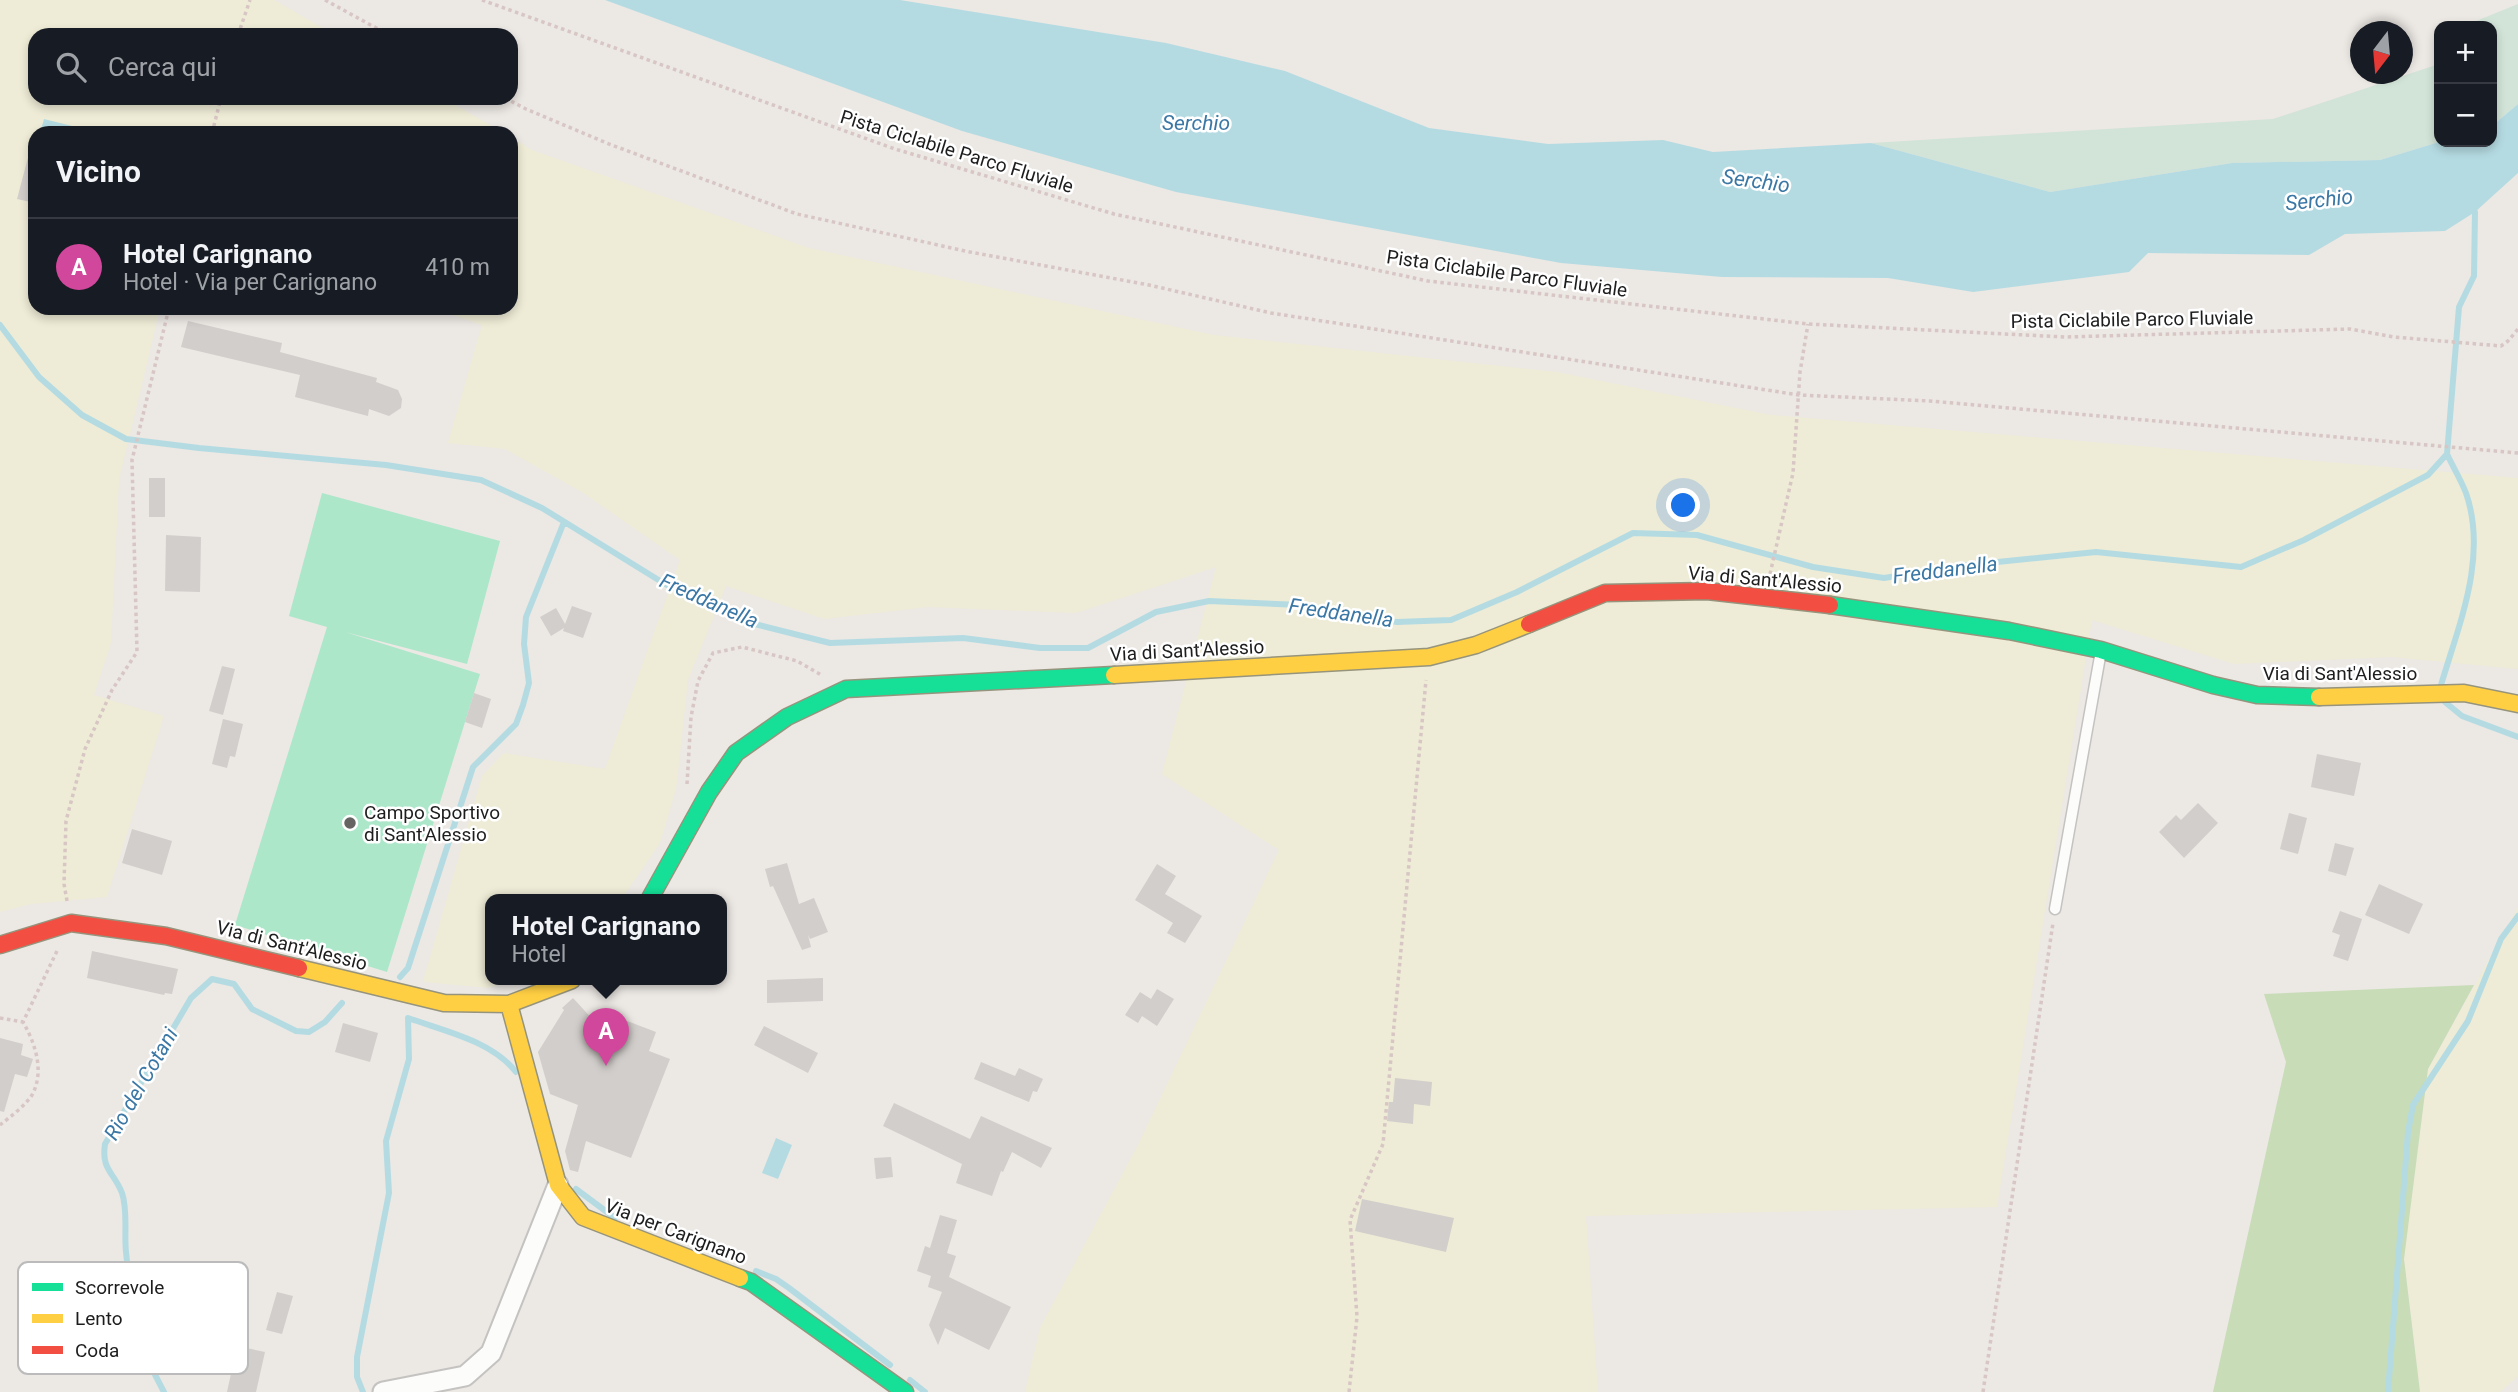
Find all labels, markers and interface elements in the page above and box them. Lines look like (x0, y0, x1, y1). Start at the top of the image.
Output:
north arrow (2350, 21, 2413, 84)
map controls (2434, 21, 2497, 147)
button: + (2434, 21, 2497, 84)
search box (28, 28, 518, 105)
icon: search (52, 48, 90, 86)
text: Cerca qui (108, 52, 217, 82)
button: − (2434, 84, 2497, 147)
street label: Pista Ciclabile Parco Fluviale (837, 105, 1076, 198)
water label: Serchio (1162, 111, 1230, 135)
text: Vicino (56, 154, 141, 189)
water label: Serchio (1721, 164, 1791, 198)
water label: Serchio (2284, 185, 2354, 215)
text: Hotel Carignano (123, 239, 312, 269)
street label: Pista Ciclabile Parco Fluviale (1385, 245, 1629, 302)
text: A (71, 254, 87, 281)
text: 410 m (425, 254, 490, 281)
text: Hotel · Via per Carignano (123, 269, 377, 296)
street label: Pista Ciclabile Parco Fluviale (2010, 306, 2254, 333)
your location (1666, 488, 1700, 522)
water label: Freddanella (1891, 552, 1999, 588)
street label: Via di Sant'Alessio (1687, 561, 1843, 598)
water label: Freddanella (656, 569, 762, 633)
water label: Freddanella (1287, 594, 1395, 632)
street label: Via di Sant'Alessio (1109, 635, 1265, 666)
street label: Via di Sant'Alessio (2263, 662, 2417, 685)
place label: Campo Sportivo di Sant'Alessio (364, 801, 500, 846)
marker: Campo Sportivo di Sant'Alessio (342, 815, 358, 831)
popup (485, 894, 727, 985)
text: Hotel Carignano (511, 911, 701, 941)
street label: Via di Sant'Alessio (214, 916, 370, 975)
text: Hotel (511, 941, 566, 968)
pin: A (583, 1008, 629, 1066)
water label: Rio del Cotani (99, 1024, 183, 1144)
street label: Via per Carignano (602, 1194, 750, 1269)
legend (18, 1262, 248, 1374)
text: Scorrevole (75, 1276, 164, 1299)
text: Lento (75, 1307, 123, 1330)
text: Coda (75, 1339, 119, 1362)

